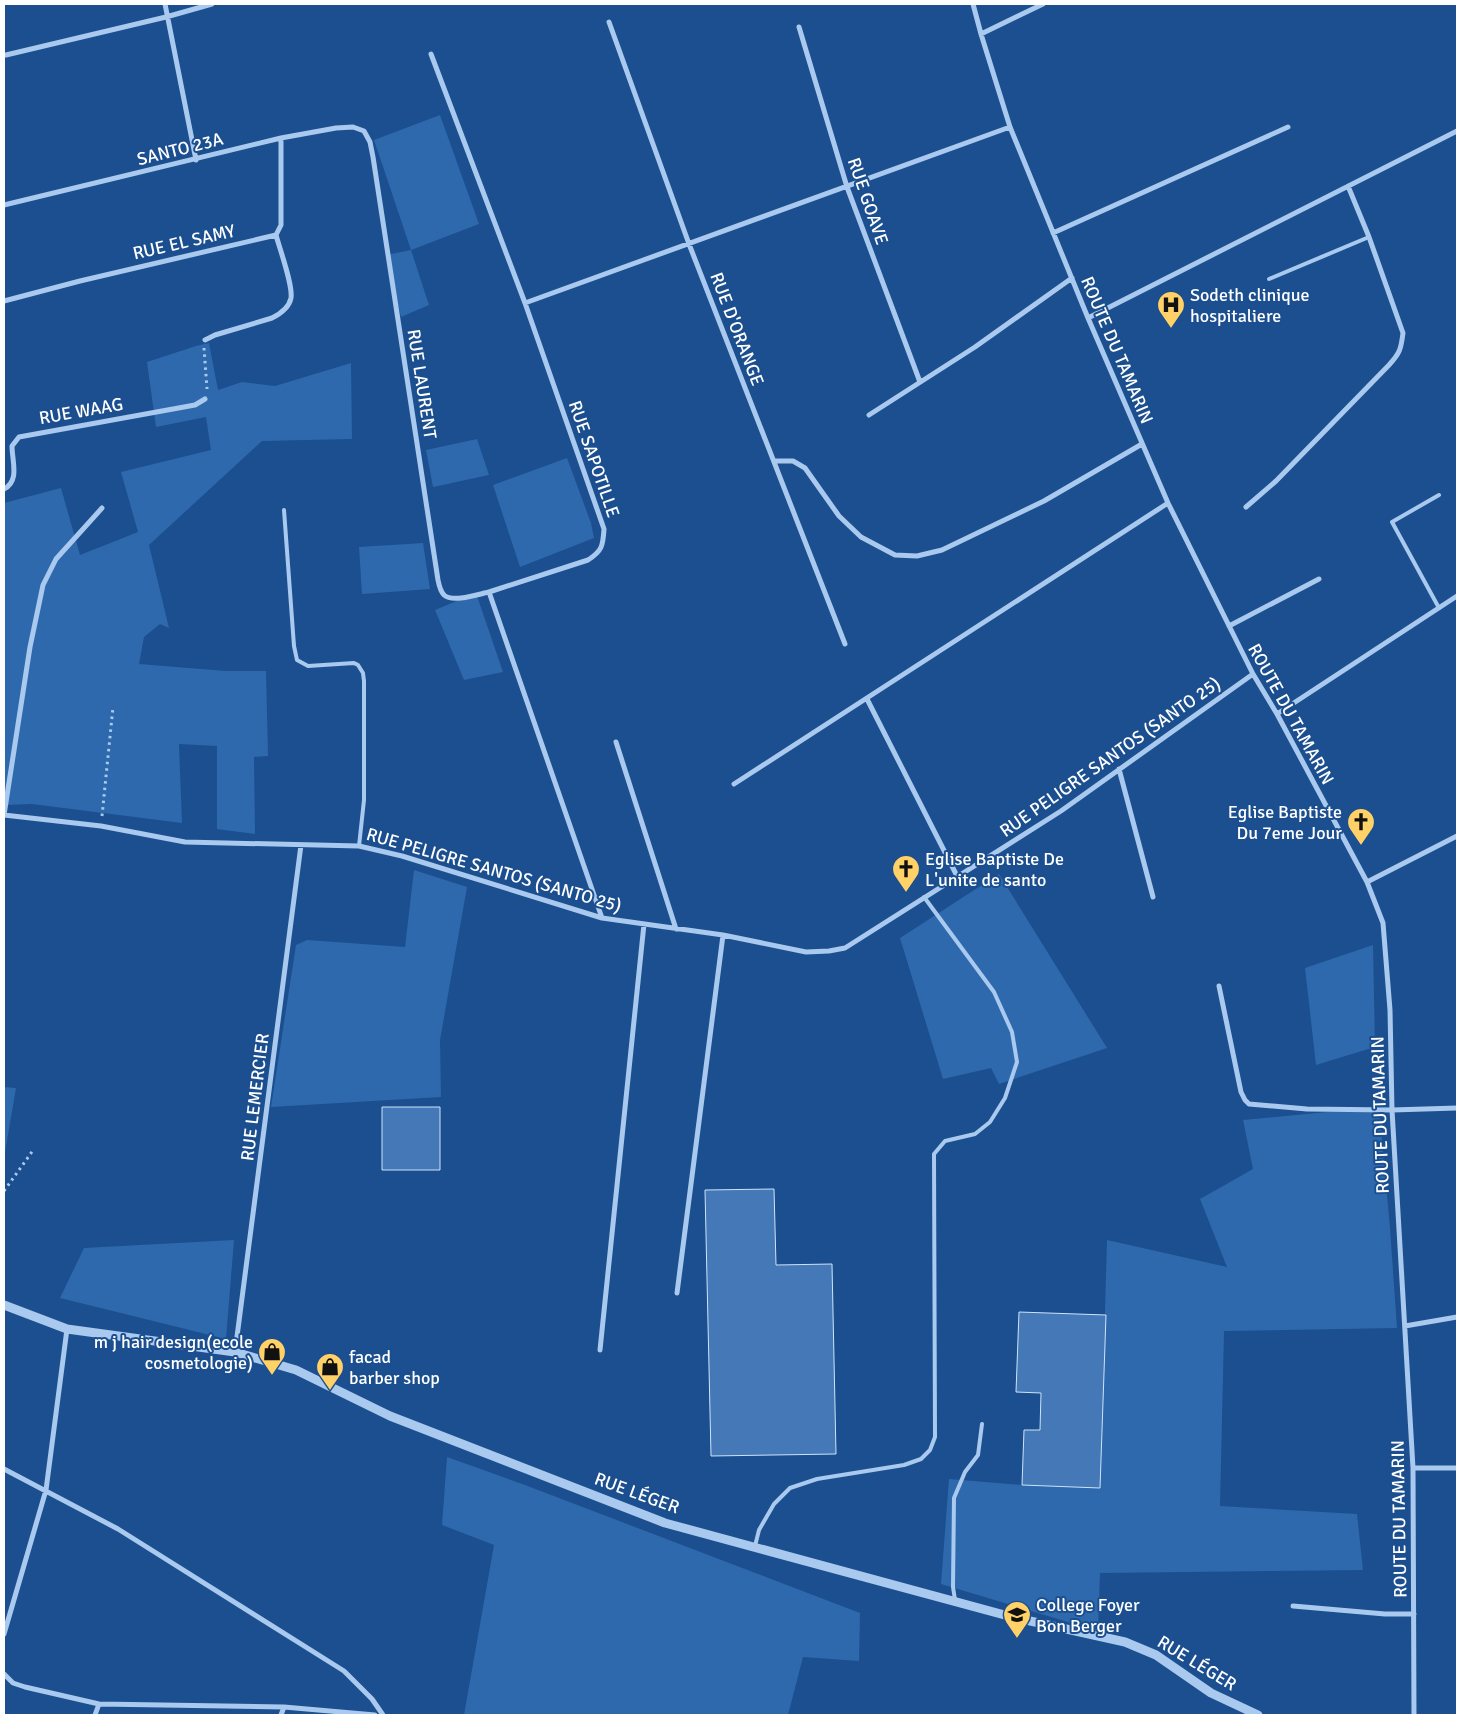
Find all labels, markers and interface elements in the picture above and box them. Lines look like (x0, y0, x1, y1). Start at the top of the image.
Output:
street label: SANTO 23A (135, 128, 225, 170)
street label: RUE GOAVE (843, 155, 893, 247)
street label: RUE EL SAMY (131, 220, 237, 264)
street label: RUE D'ORANGE (705, 269, 769, 389)
street label: ROUTE DU TAMARIN (1076, 273, 1158, 427)
place label: Sodeth clinique hospitaliere (1190, 284, 1310, 327)
hospital icon: Sodeth clinique hospitaliere (1156, 290, 1186, 329)
street label: RUE LAURENT (402, 328, 442, 441)
street label: RUE WAAG (37, 393, 125, 429)
street label: RUE SAPOTILLE (564, 398, 624, 520)
street label: ROUTE DU TAMARIN (1243, 640, 1339, 788)
street label: RUE PELIGRE SANTOS (SANTO 25) (995, 672, 1225, 842)
place label: Eglise Baptiste Du 7eme Jour (1228, 801, 1342, 844)
church icon: Eglise Baptiste Du 7eme Jour (1346, 807, 1376, 846)
street label: RUE PELIGRE SANTOS (SANTO 25) (364, 823, 624, 917)
place label: Eglise Baptiste De L'unite de santo (925, 848, 1064, 891)
church icon: Eglise Baptiste De L'unite de santo (891, 854, 921, 893)
street label: RUE LEMERCIER (236, 1032, 274, 1162)
street label: ROUTE DU TAMARIN (1366, 1036, 1394, 1194)
place label: m j hair design(ecole cosmetologie) (94, 1331, 253, 1374)
shop icon: m j hair design(ecole cosmetologie) (257, 1337, 287, 1376)
place label: facad barber shop (349, 1346, 440, 1389)
shop icon: facad barber shop (315, 1352, 345, 1391)
street label: ROUTE DU TAMARIN (1387, 1440, 1411, 1598)
street label: RUE LÉGER (592, 1468, 683, 1519)
place label: College Foyer Bon Berger (1036, 1594, 1140, 1637)
school or university icon: College Foyer Bon Berger (1002, 1600, 1032, 1639)
street label: RUE LÉGER (1153, 1631, 1241, 1695)

